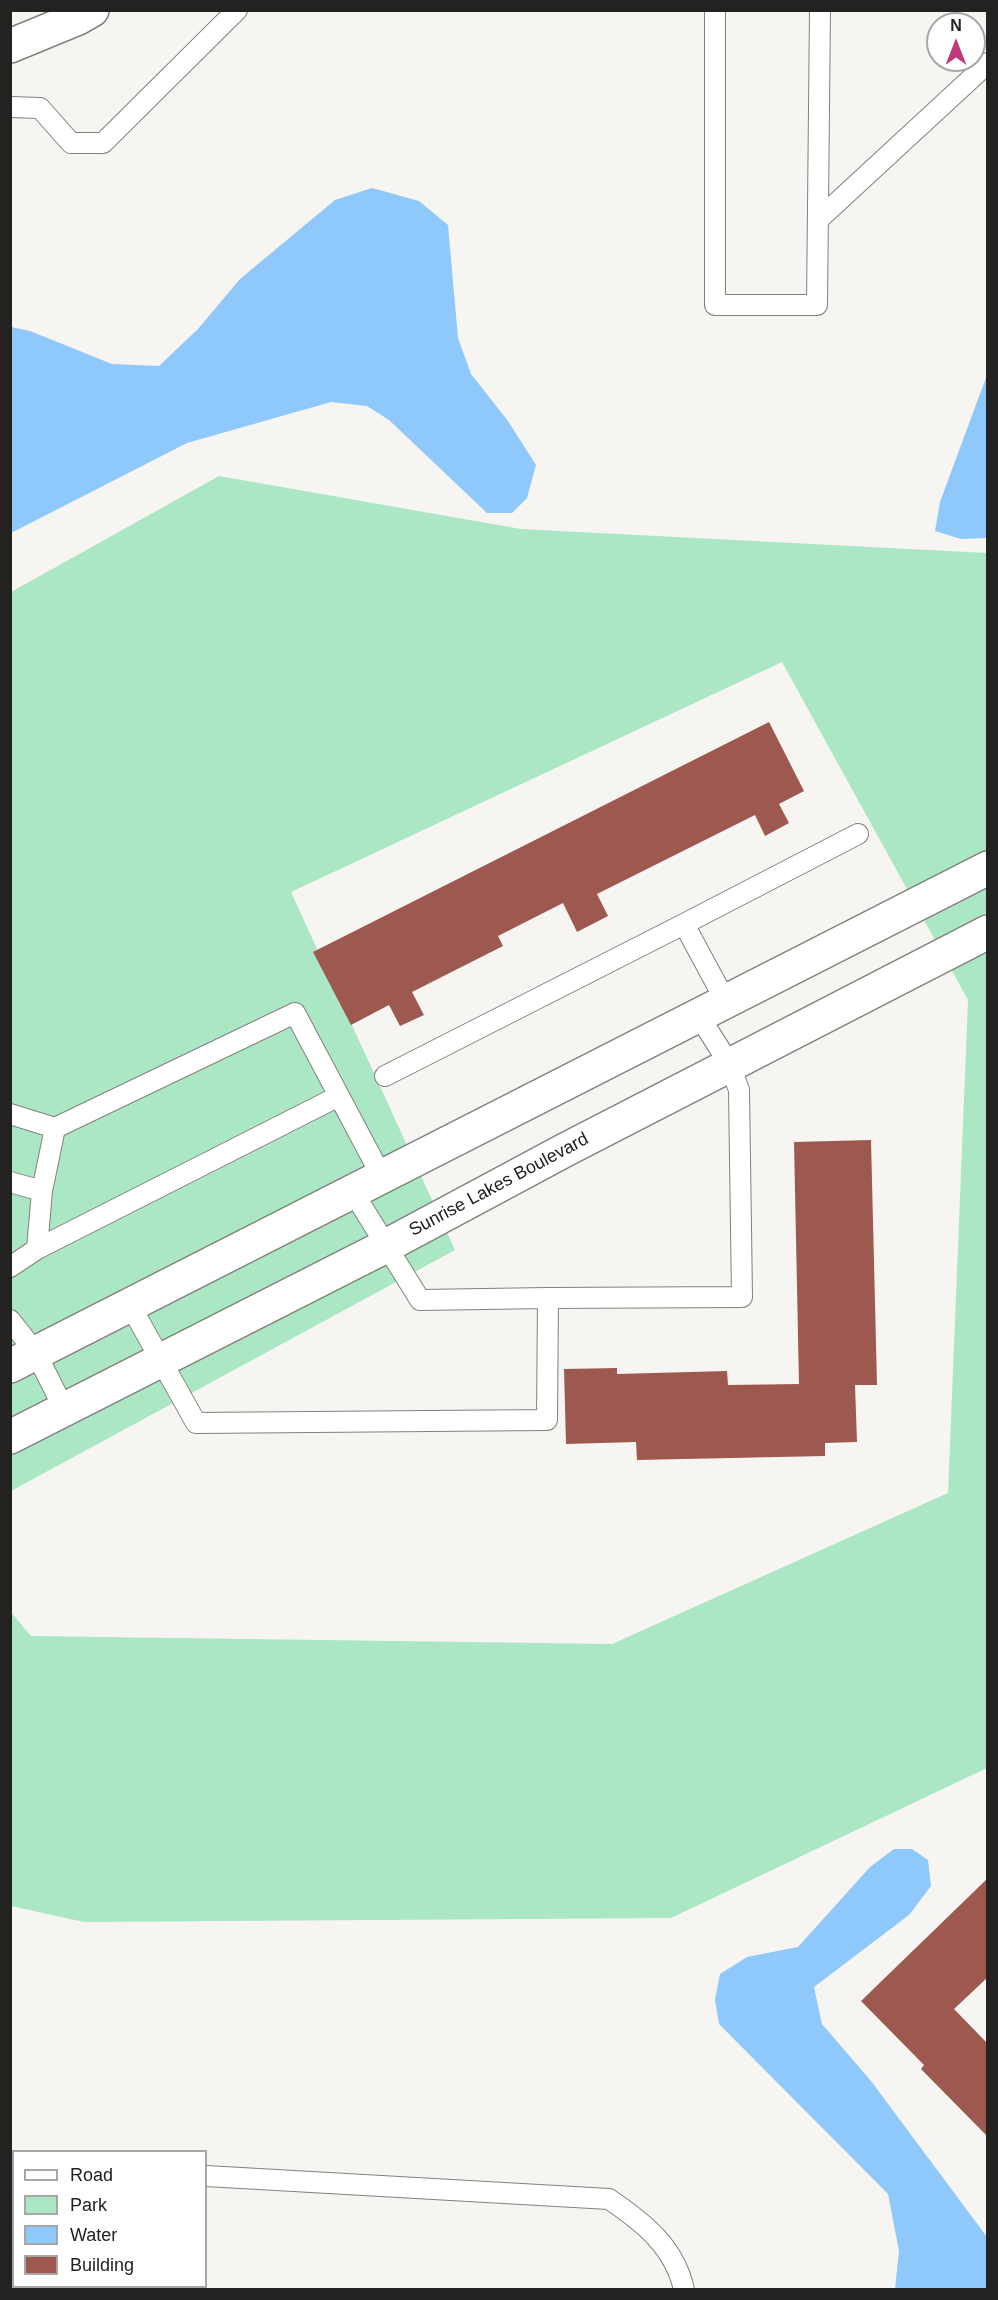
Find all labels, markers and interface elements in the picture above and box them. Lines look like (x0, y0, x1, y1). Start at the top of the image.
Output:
north arrow (926, 12, 986, 72)
text: N (950, 17, 962, 34)
street label: Sunrise Lakes Boulevard (406, 1128, 592, 1242)
legend (12, 2150, 207, 2288)
text: Road (70, 2165, 113, 2185)
text: Park (70, 2195, 107, 2215)
text: Water (70, 2225, 117, 2245)
text: Building (70, 2255, 134, 2275)

